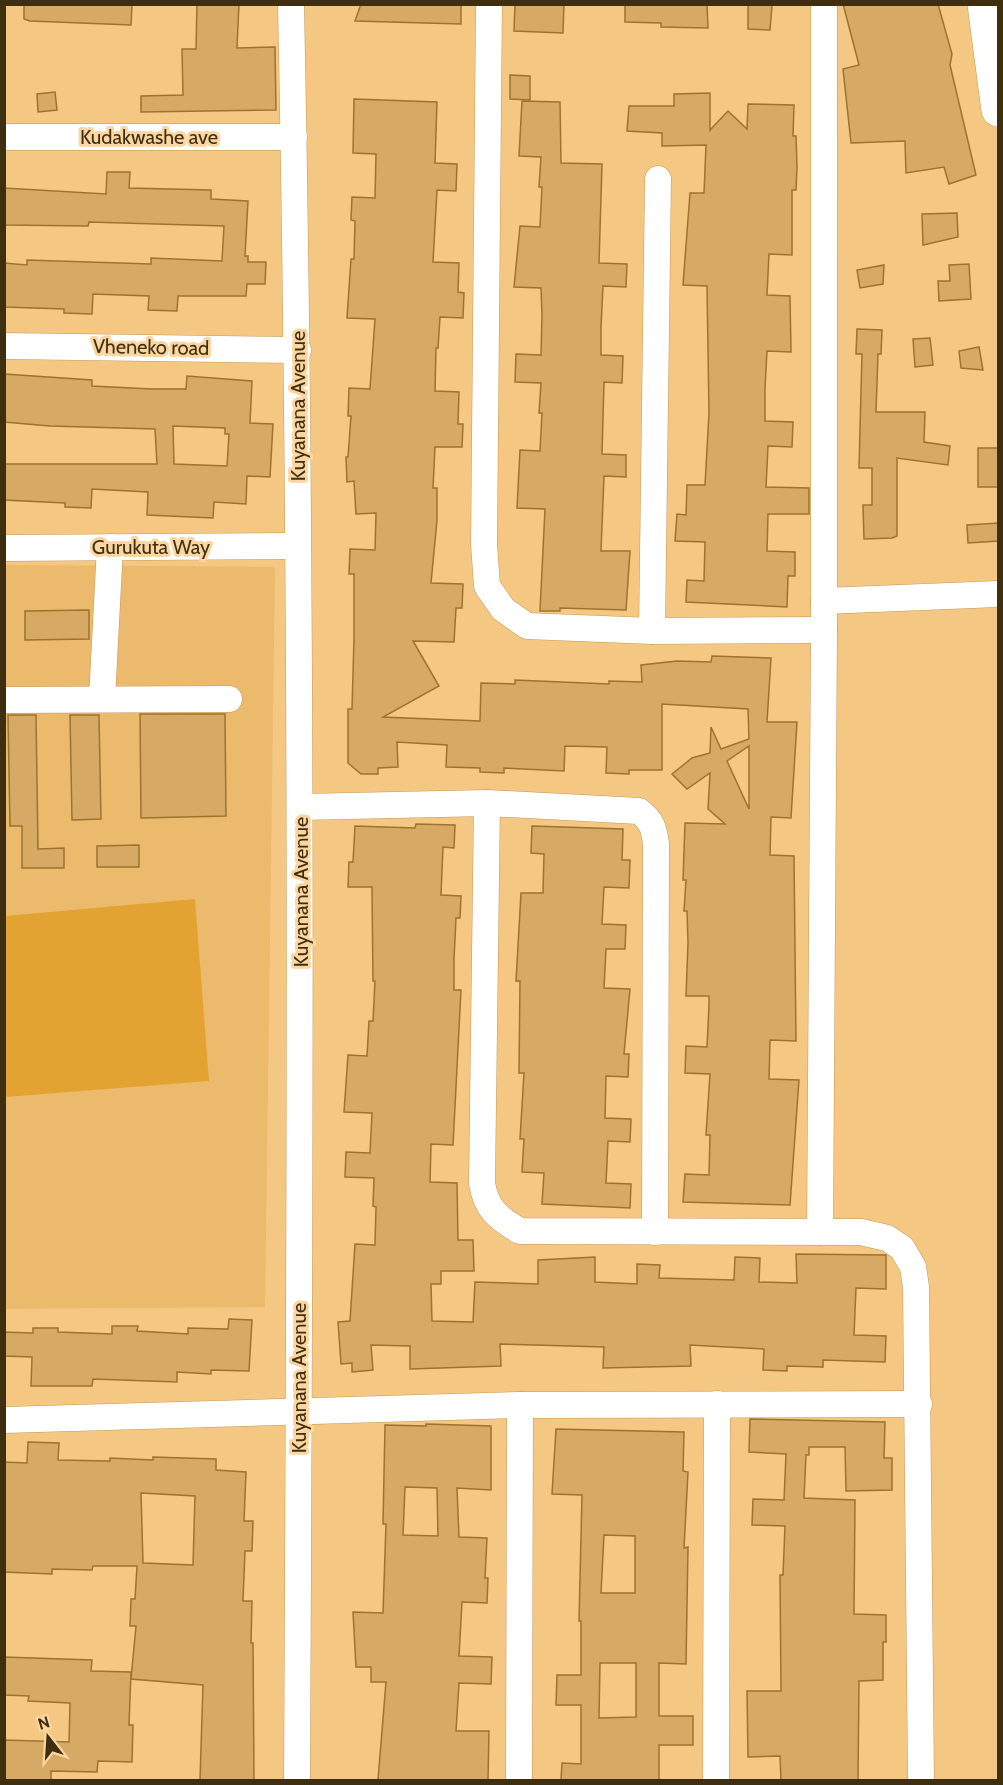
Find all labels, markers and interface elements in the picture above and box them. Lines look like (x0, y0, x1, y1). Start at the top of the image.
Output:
street label: Kudakwashe ave (80, 125, 218, 149)
street label: Kuyanana Avenue (286, 331, 310, 481)
street label: Vheneko road (93, 334, 209, 360)
street label: Gurukuta Way (92, 535, 210, 559)
street label: Kuyanana Avenue (289, 817, 313, 967)
street label: Kuyanana Avenue (287, 1303, 311, 1453)
north arrow (18, 1707, 78, 1767)
text: N (36, 1712, 52, 1734)

